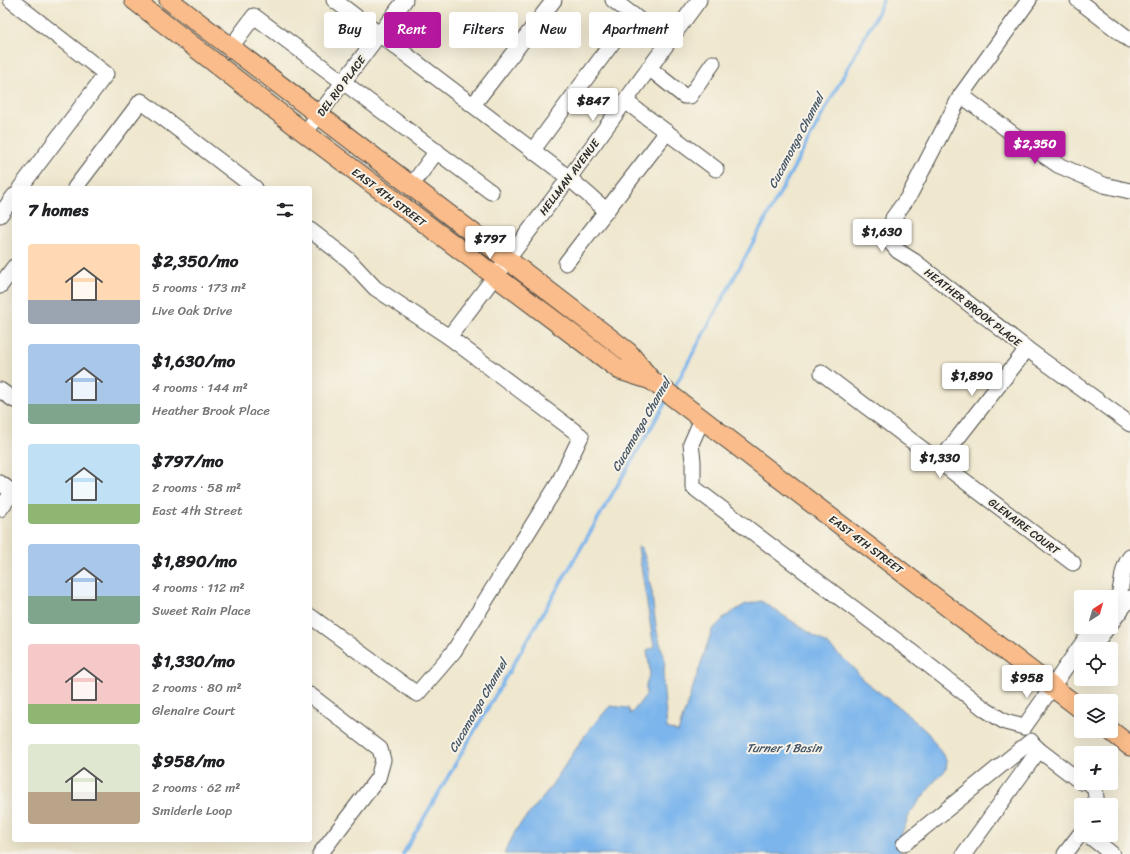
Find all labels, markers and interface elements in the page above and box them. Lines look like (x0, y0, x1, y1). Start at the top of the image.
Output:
chip: Buy (324, 12, 376, 48)
chip: Rent (384, 12, 441, 48)
chip: Filters (449, 12, 518, 48)
chip: New (526, 12, 581, 48)
chip: Apartment (589, 12, 683, 48)
street label: DEL RIO PLACE (312, 51, 371, 121)
water label: Cucamonga Channel (762, 87, 832, 192)
pin: $847 (569, 88, 617, 122)
text: $847 (577, 89, 609, 112)
pin: $2,350 (1002, 131, 1068, 165)
text: $2,350 (1013, 132, 1057, 155)
street label: HELLMAN AVENUE (534, 134, 605, 220)
street label: EAST 4TH STREET (347, 163, 431, 232)
text: 7 homes (28, 195, 88, 225)
icon: filters (274, 199, 296, 221)
pin: $1,630 (849, 219, 915, 253)
text: $1,630 (862, 220, 902, 243)
pin: $797 (466, 226, 514, 260)
text: $797 (474, 227, 506, 250)
text: $2,350/mo (152, 246, 238, 276)
icon: home (60, 260, 108, 308)
street label: HEATHER BROOK PLACE (920, 263, 1026, 352)
text: 5 rooms · 173 m² (152, 276, 246, 299)
text: Live Oak Drive (152, 299, 232, 322)
text: $1,630/mo (152, 346, 235, 376)
icon: home (60, 360, 108, 408)
pin: $1,890 (939, 363, 1005, 397)
text: $1,890 (951, 364, 993, 387)
water label: Cucamonga Channel (605, 372, 678, 476)
text: 4 rooms · 144 m² (152, 376, 248, 399)
text: Heather Brook Place (152, 399, 270, 422)
pin: $1,330 (907, 445, 973, 479)
text: $797/mo (152, 446, 223, 476)
text: $1,330 (920, 446, 960, 469)
icon: home (60, 460, 108, 508)
text: 2 rooms · 58 m² (152, 476, 241, 499)
street label: GLENAIRE COURT (984, 493, 1064, 560)
text: East 4th Street (152, 499, 243, 522)
street label: EAST 4TH STREET (824, 510, 908, 579)
text: $1,890/mo (152, 546, 237, 576)
icon: home (60, 560, 108, 608)
text: 4 rooms · 112 m² (152, 576, 245, 599)
north arrow (1074, 590, 1118, 634)
map controls (1074, 590, 1118, 842)
text: Sweet Rain Place (152, 599, 250, 622)
button: locate (1074, 642, 1118, 686)
text: $1,330/mo (152, 646, 235, 676)
water label: Cucamonga Channel (442, 653, 515, 757)
icon: home (60, 660, 108, 708)
pin: $958 (1003, 665, 1051, 699)
text: $958 (1011, 666, 1043, 689)
text: 2 rooms · 80 m² (152, 676, 242, 699)
button: layers (1074, 694, 1118, 738)
text: Glenaire Court (152, 699, 236, 722)
water label: Turner 1 Basin (747, 737, 823, 759)
text: $958/mo (152, 746, 225, 776)
button: + (1074, 746, 1118, 790)
icon: home (60, 760, 108, 808)
text: 2 rooms · 62 m² (152, 776, 240, 799)
button: − (1074, 798, 1118, 842)
text: Smiderle Loop (152, 799, 232, 822)

